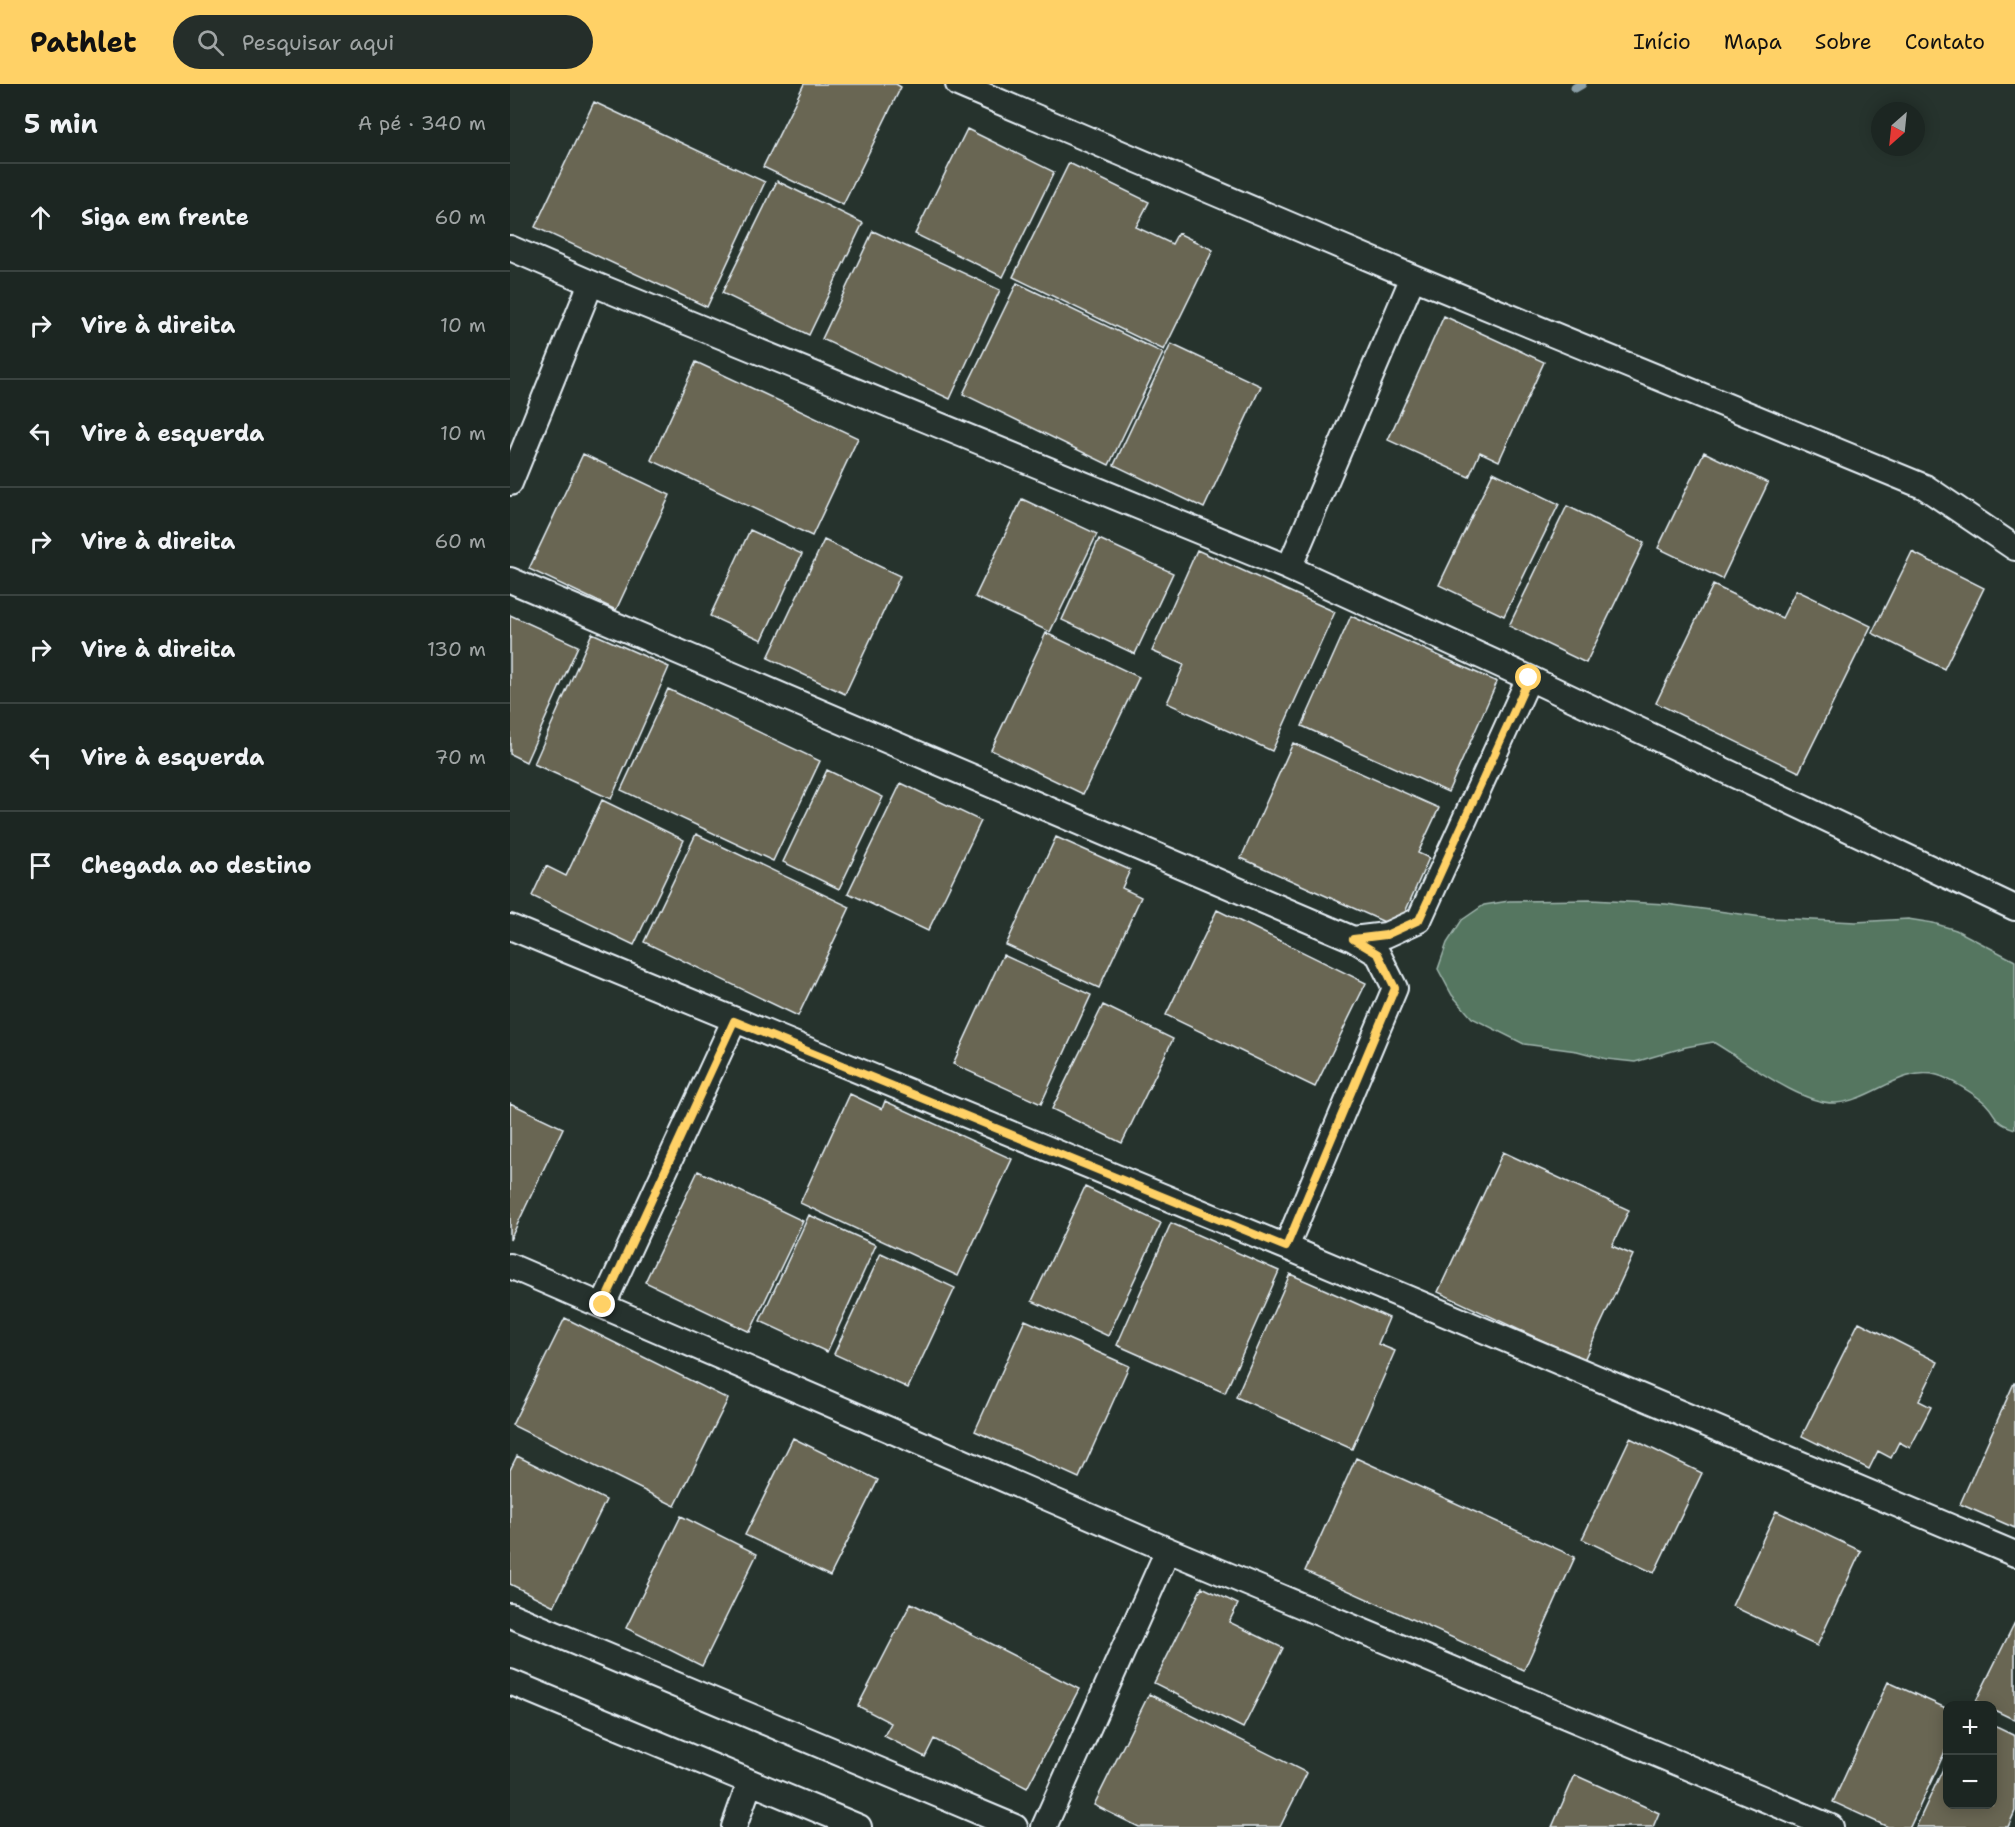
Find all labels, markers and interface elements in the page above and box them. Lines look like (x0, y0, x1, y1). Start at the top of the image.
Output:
search box (173, 15, 593, 69)
text: Pathlet (30, 23, 137, 61)
icon: search (194, 26, 227, 59)
text: Pesquisar aqui (242, 28, 395, 57)
text: Início (1633, 28, 1691, 56)
text: Mapa (1724, 28, 1782, 56)
text: Sobre (1815, 28, 1872, 56)
text: Contato (1905, 28, 1985, 56)
north arrow (1871, 102, 1925, 156)
text: 5 min (24, 106, 98, 141)
text: A pé · 340 m (358, 110, 486, 136)
icon: ahead (24, 201, 57, 234)
text: Siga em frente (81, 203, 249, 232)
text: 60 m (434, 204, 486, 230)
icon: right (24, 309, 57, 342)
text: Vire à direita (81, 311, 235, 340)
text: 10 m (440, 312, 486, 338)
icon: left (24, 417, 57, 450)
text: Vire à esquerda (81, 419, 264, 448)
text: 10 m (440, 420, 486, 446)
icon: right (24, 525, 57, 558)
text: Vire à direita (81, 527, 235, 556)
text: 60 m (434, 528, 486, 554)
icon: right (24, 633, 57, 666)
text: Vire à direita (81, 635, 235, 664)
text: 130 m (427, 636, 486, 662)
route start (1515, 664, 1541, 690)
icon: left (24, 741, 57, 774)
text: Vire à esquerda (81, 743, 264, 772)
text: 70 m (434, 744, 486, 770)
icon: arrive (24, 849, 57, 882)
text: Chegada ao destino (81, 851, 312, 880)
route end (589, 1291, 615, 1317)
map controls (1943, 1701, 1997, 1809)
button: + (1943, 1701, 1997, 1755)
button: − (1943, 1755, 1997, 1809)

